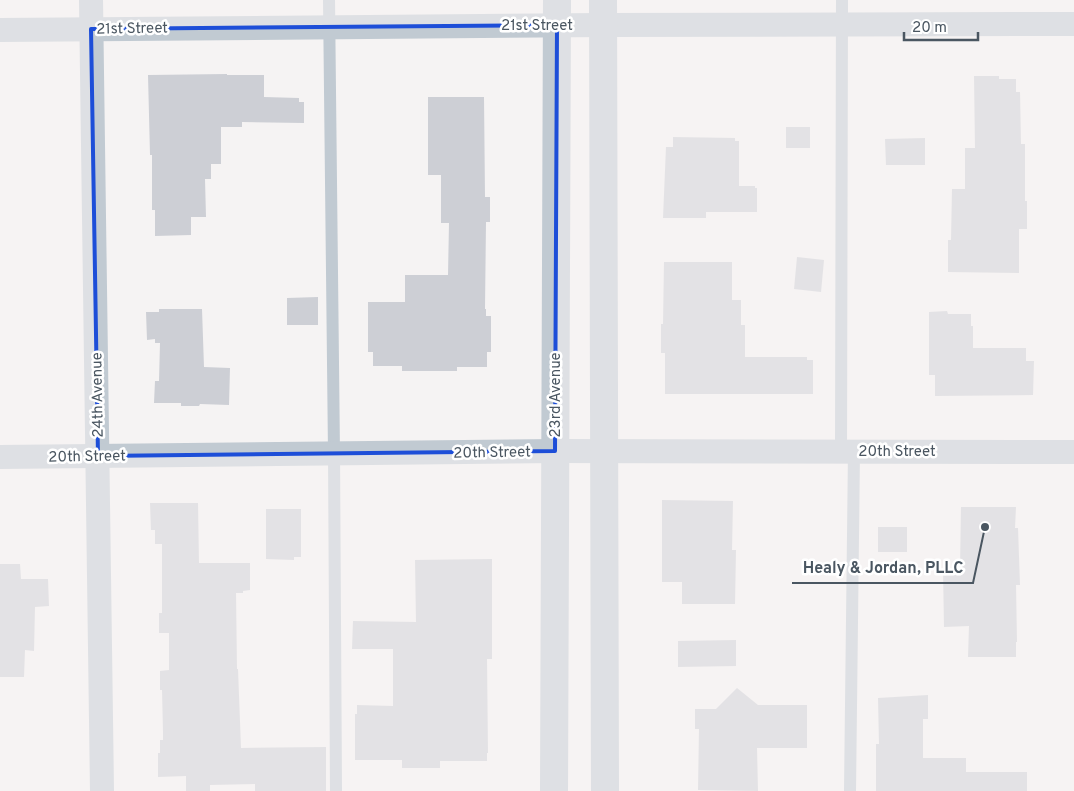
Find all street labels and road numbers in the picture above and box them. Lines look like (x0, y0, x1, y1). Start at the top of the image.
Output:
street label: 21st Street (501, 17, 573, 36)
street label: 21st Street (96, 19, 168, 40)
street label: 24th Avenue (88, 352, 109, 438)
street label: 23rd Avenue (547, 352, 566, 438)
street label: 20th Street (453, 443, 531, 464)
street label: 20th Street (858, 443, 936, 462)
street label: 20th Street (48, 447, 126, 468)

